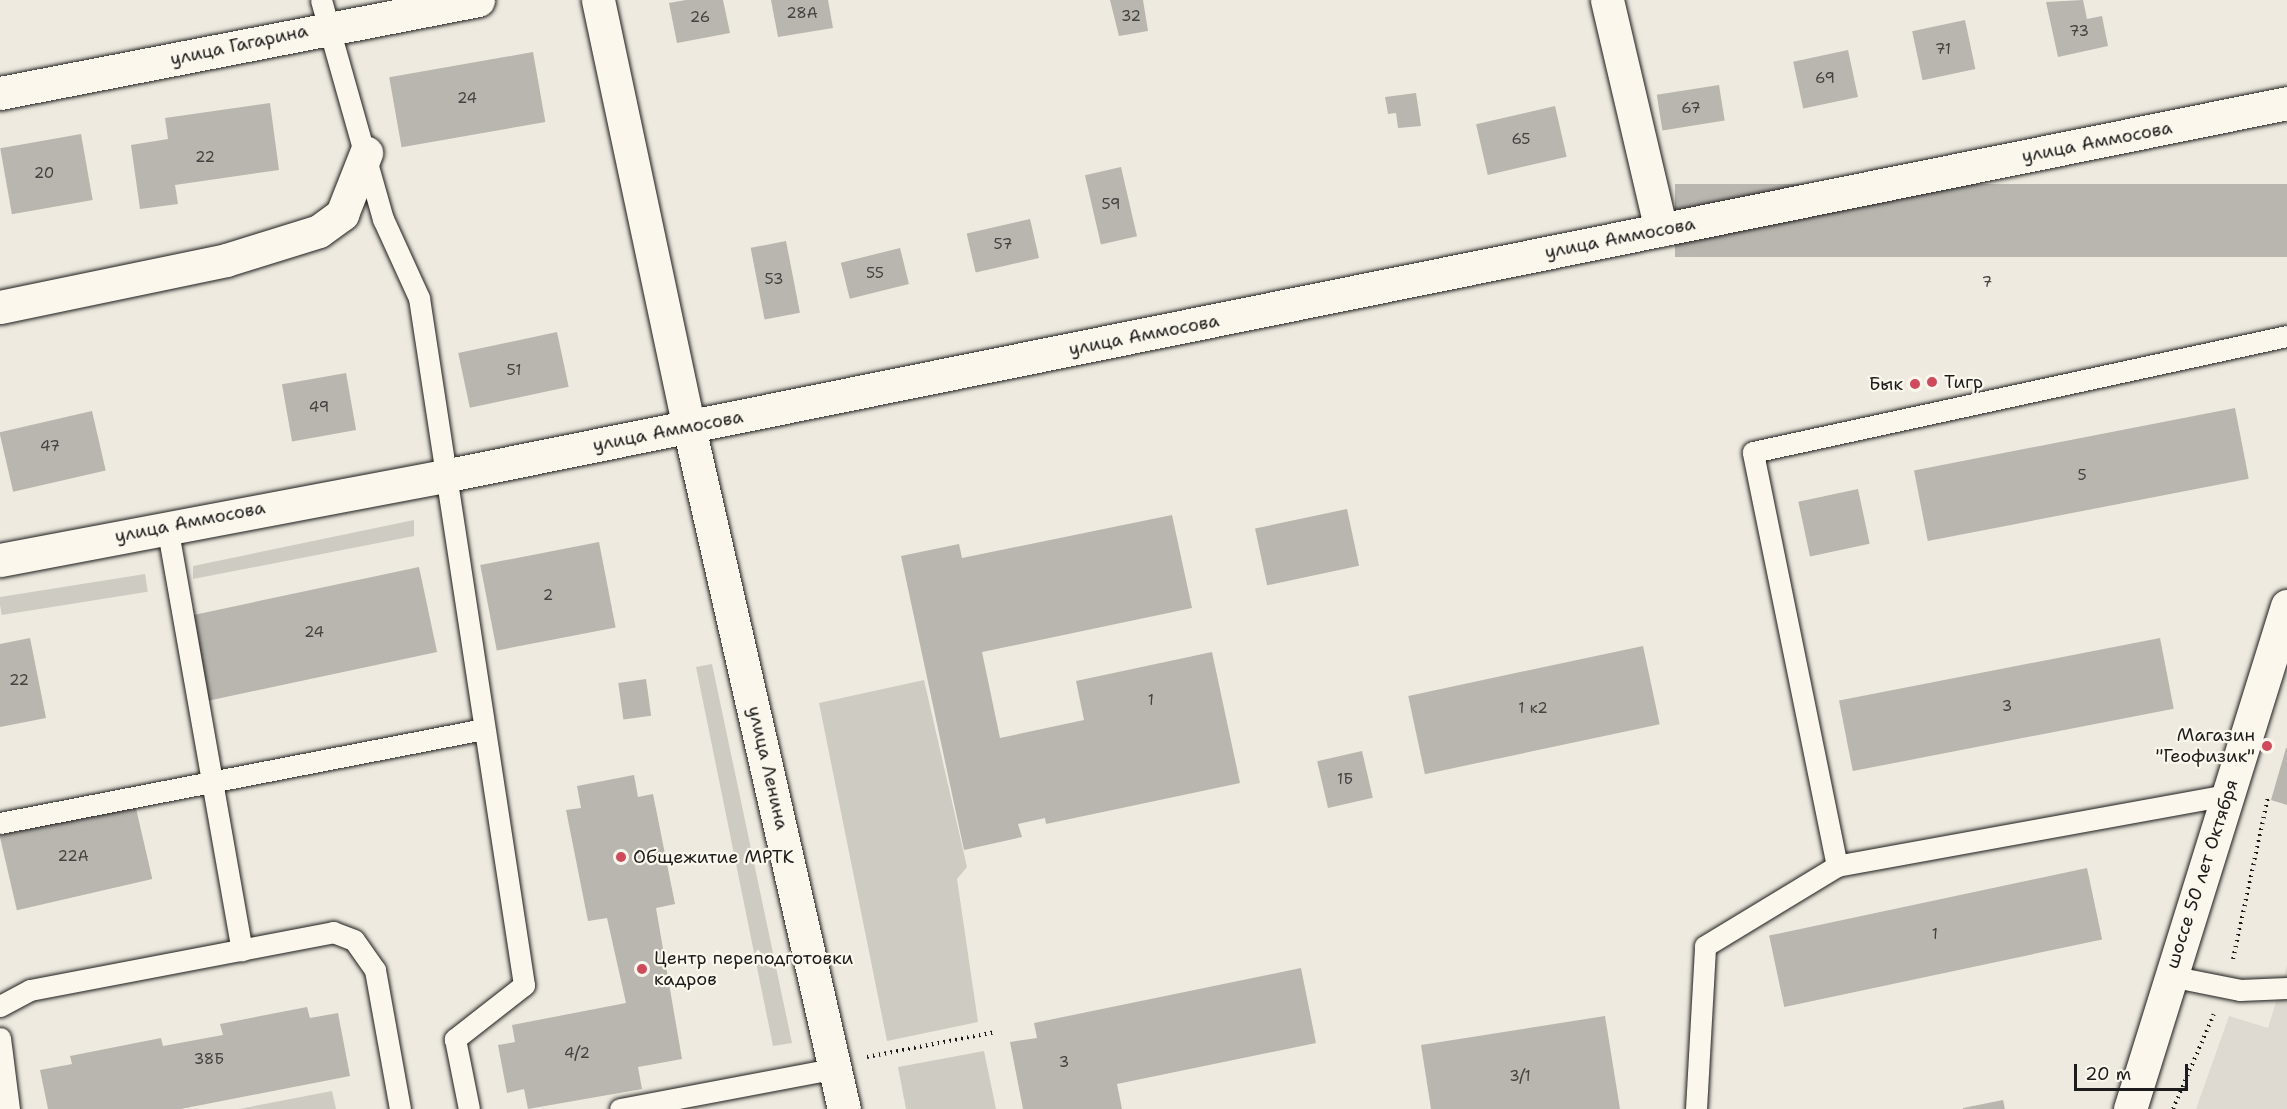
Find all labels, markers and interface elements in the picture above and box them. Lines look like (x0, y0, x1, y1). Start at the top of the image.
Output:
house number: 28А (786, 5, 818, 23)
house number: 32 (1121, 8, 1141, 26)
house number: 26 (690, 9, 710, 27)
street label: улица Гагарина (168, 20, 310, 70)
house number: 73 (2069, 23, 2089, 41)
house number: 71 (1935, 41, 1951, 59)
house number: 69 (1815, 70, 1835, 88)
house number: 24 (457, 90, 477, 108)
house number: 67 (1681, 100, 1701, 118)
street label: улица Аммосова (2020, 117, 2174, 167)
house number: 65 (1511, 131, 1531, 149)
house number: 22 (195, 149, 215, 167)
house number: 20 (34, 165, 54, 183)
house number: 59 (1102, 196, 1120, 214)
street label: улица Аммосова (1543, 213, 1697, 263)
house number: 57 (994, 236, 1012, 254)
house number: 55 (866, 265, 884, 283)
house number: 53 (765, 271, 783, 289)
house number: 7 (1982, 274, 1992, 292)
street label: улица Аммосова (1067, 310, 1221, 360)
house number: 51 (507, 362, 521, 380)
place label: Тигр (1944, 371, 1983, 393)
place label: Бык (1869, 373, 1903, 395)
marker: Тигр (1925, 375, 1939, 389)
marker: Бык (1908, 377, 1922, 391)
house number: 49 (309, 399, 329, 417)
street label: улица Аммосова (591, 406, 745, 456)
house number: 47 (40, 438, 60, 456)
house number: 5 (2077, 467, 2087, 485)
street label: улица Аммосова (113, 497, 267, 547)
house number: 2 (543, 587, 553, 605)
house number: 24 (304, 624, 324, 642)
house number: 22 (9, 672, 29, 690)
house number: 1 (1148, 692, 1154, 710)
house number: 3 (2002, 698, 2012, 716)
house number: 1 к2 (1518, 700, 1548, 718)
street label: улица Ленина (743, 704, 793, 832)
place label: Магазин "Геофизик" (2155, 725, 2255, 768)
marker: Магазин "Геофизик" (2260, 739, 2274, 753)
house number: 1Б (1337, 771, 1353, 789)
street label: шоссе 50 лет Октября (2161, 777, 2243, 971)
place label: Общежитие МРТК (633, 846, 794, 868)
house number: 22А (57, 848, 89, 866)
marker: Общежитие МРТК (614, 850, 628, 864)
house number: 1 (1932, 926, 1938, 944)
place label: Центр переподготовки кадров (654, 948, 853, 990)
marker: Центр переподготовки кадров (635, 962, 649, 976)
house number: 4/2 (564, 1045, 590, 1063)
house number: 38Б (194, 1051, 224, 1069)
scale bar (2077, 1052, 2191, 1090)
house number: 3 (1059, 1054, 1069, 1072)
text: 20 m (2085, 1062, 2131, 1086)
house number: 3/1 (1509, 1068, 1531, 1086)

